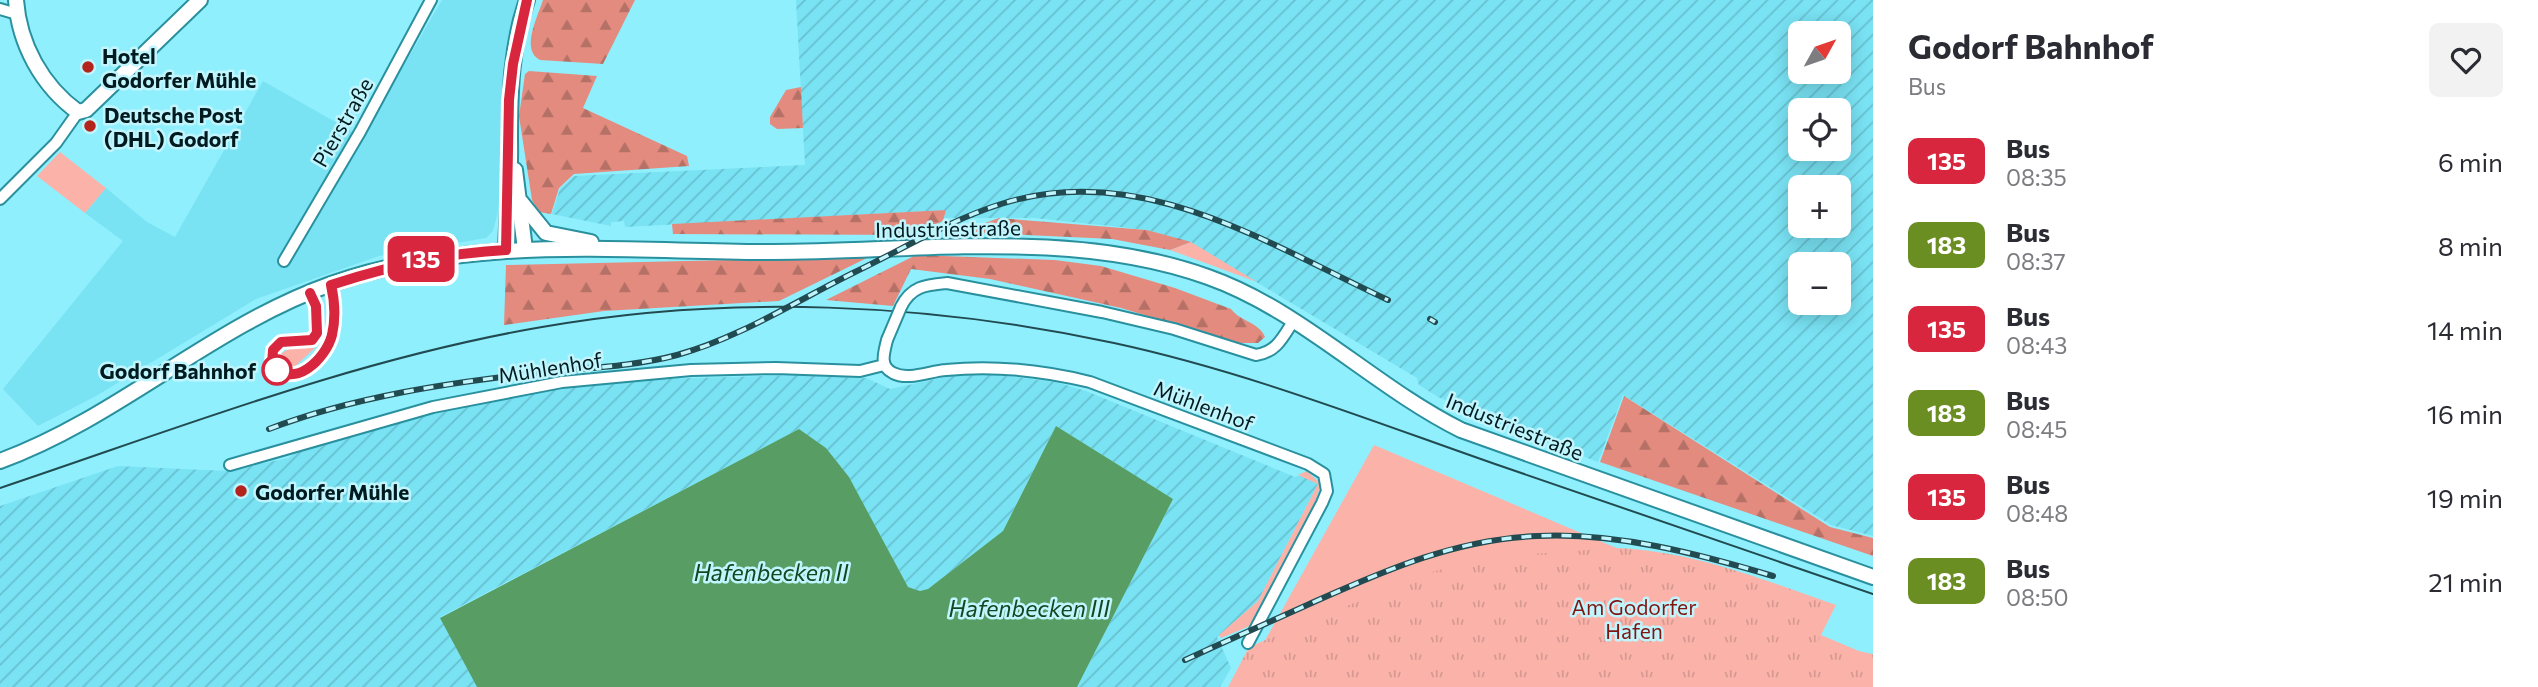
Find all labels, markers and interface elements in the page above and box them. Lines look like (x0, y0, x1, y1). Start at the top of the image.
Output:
north arrow (1788, 21, 1852, 84)
map controls (1788, 21, 1851, 315)
button: heart (2429, 23, 2503, 97)
text: Godorf Bahnhof (1908, 25, 2154, 66)
place label: Hotel Godorfer Mühle (102, 43, 256, 92)
marker: Hotel Godorfer Mühle (80, 59, 96, 75)
text: Bus (1908, 72, 1946, 100)
street label: Pierstraße (306, 73, 378, 171)
button: locate (1788, 98, 1851, 161)
place label: Deutsche Post (DHL) Godorf (104, 102, 243, 151)
marker: Deutsche Post (DHL) Godorf (82, 118, 98, 134)
text: Bus (2006, 132, 2050, 163)
text: 135 (1927, 146, 1966, 175)
text: 6 min (2438, 146, 2503, 177)
text: 08:35 (2006, 163, 2067, 191)
button: + (1788, 175, 1851, 238)
street label: Industriestraße (875, 214, 1021, 242)
text: Bus (2006, 216, 2050, 247)
text: 183 (1927, 230, 1966, 259)
text: 8 min (2438, 230, 2503, 261)
line badge: 135 (381, 236, 461, 282)
text: 135 (402, 244, 440, 273)
text: 08:37 (2006, 247, 2066, 275)
button: − (1788, 252, 1851, 315)
text: Bus (2006, 300, 2050, 331)
text: 135 (1927, 314, 1966, 343)
text: 14 min (2427, 314, 2503, 345)
text: 08:43 (2006, 331, 2067, 359)
street label: Mühlenhof (496, 346, 604, 388)
marker: Godorf Bahnhof (262, 355, 292, 385)
place label: Godorf Bahnhof (100, 358, 256, 383)
street label: Mühlenhof (1151, 375, 1258, 436)
text: Bus (2006, 384, 2050, 415)
street label: Industriestraße (1443, 387, 1587, 465)
text: 183 (1927, 398, 1966, 427)
text: 16 min (2427, 398, 2503, 429)
text: 08:45 (2006, 415, 2067, 443)
text: Bus (2006, 468, 2050, 499)
place label: Godorfer Mühle (255, 479, 409, 504)
text: 135 (1927, 482, 1966, 511)
text: 19 min (2427, 482, 2503, 513)
marker: Godorfer Mühle (233, 483, 249, 499)
text: 08:48 (2006, 499, 2068, 527)
text: Bus (2006, 552, 2050, 583)
water label: Hafenbecken II (694, 558, 849, 586)
text: 183 (1927, 566, 1966, 595)
text: 21 min (2428, 566, 2503, 597)
text: 08:50 (2006, 583, 2069, 611)
water label: Hafenbecken III (948, 594, 1110, 622)
park label: Am Godorfer Hafen (1571, 594, 1697, 643)

